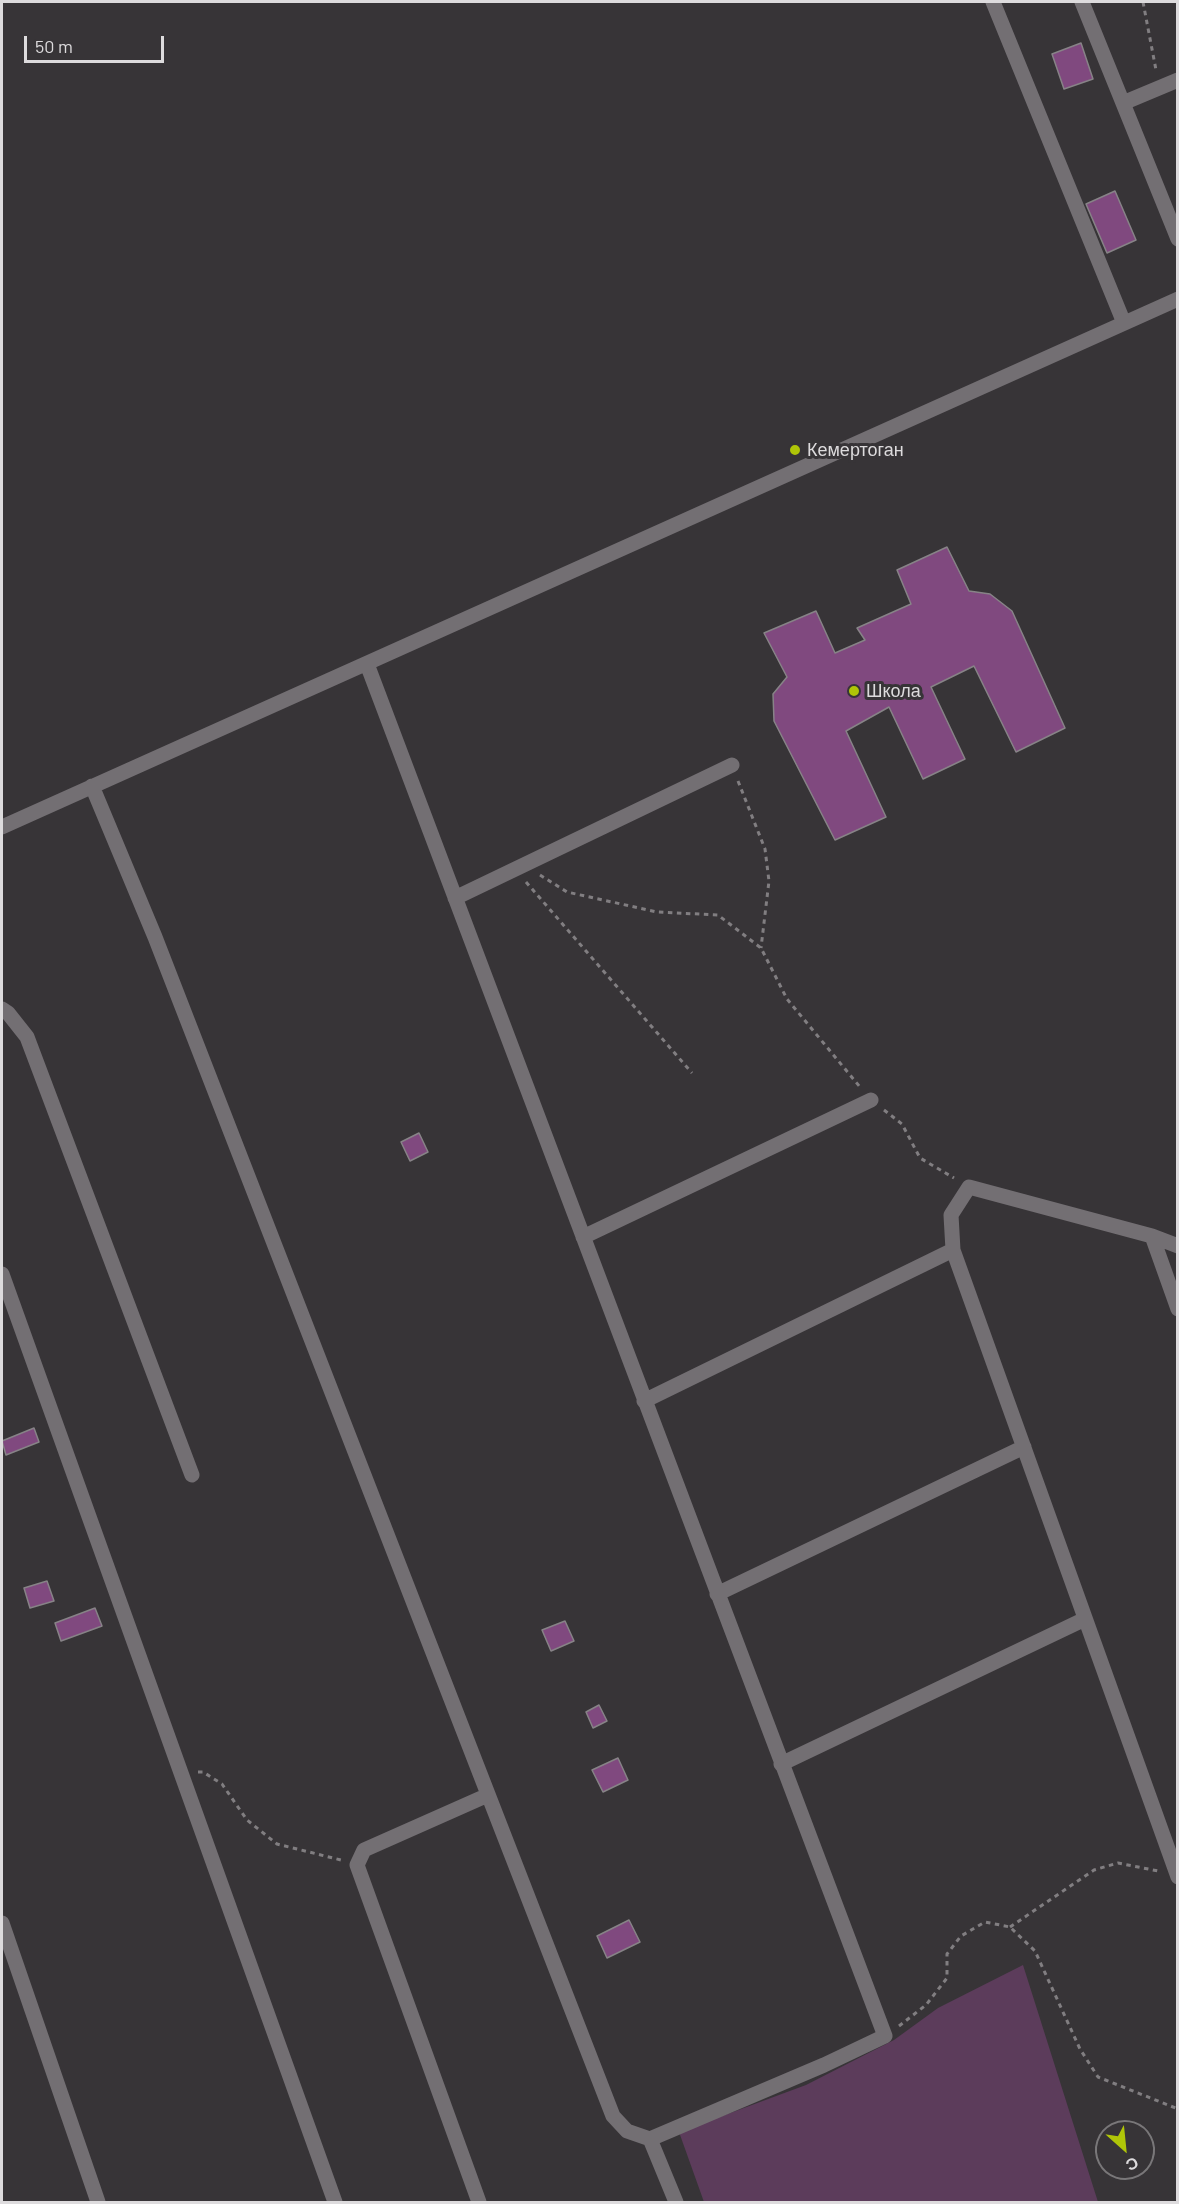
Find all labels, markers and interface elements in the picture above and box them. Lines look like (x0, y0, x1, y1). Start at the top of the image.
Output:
scale bar (27, 24, 166, 62)
text: 50 m (35, 35, 73, 57)
place label: Кемертоган (807, 439, 904, 461)
marker: Кемертоган (788, 443, 802, 457)
place label: Школа (866, 680, 921, 702)
marker: Школа (847, 684, 861, 698)
north arrow (1095, 2120, 1155, 2180)
text: С (1123, 2154, 1142, 2176)

